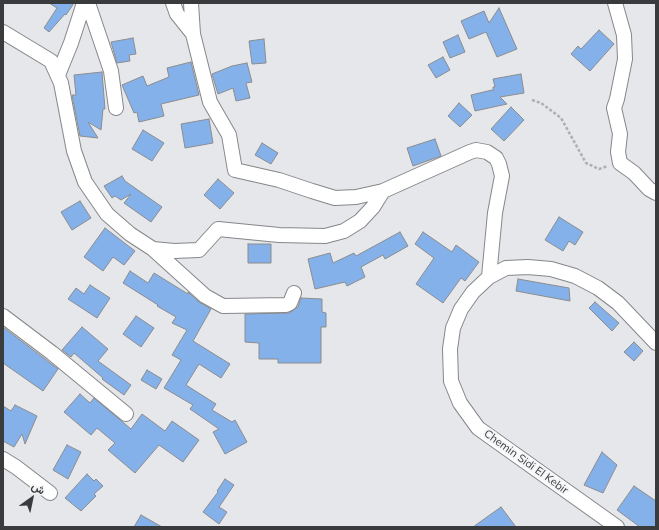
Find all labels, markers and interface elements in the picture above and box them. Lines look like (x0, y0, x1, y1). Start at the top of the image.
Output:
street label: Chemin Sidi El Kebir (481, 427, 571, 497)
north arrow (12, 478, 52, 518)
text: ش (29, 478, 48, 497)

